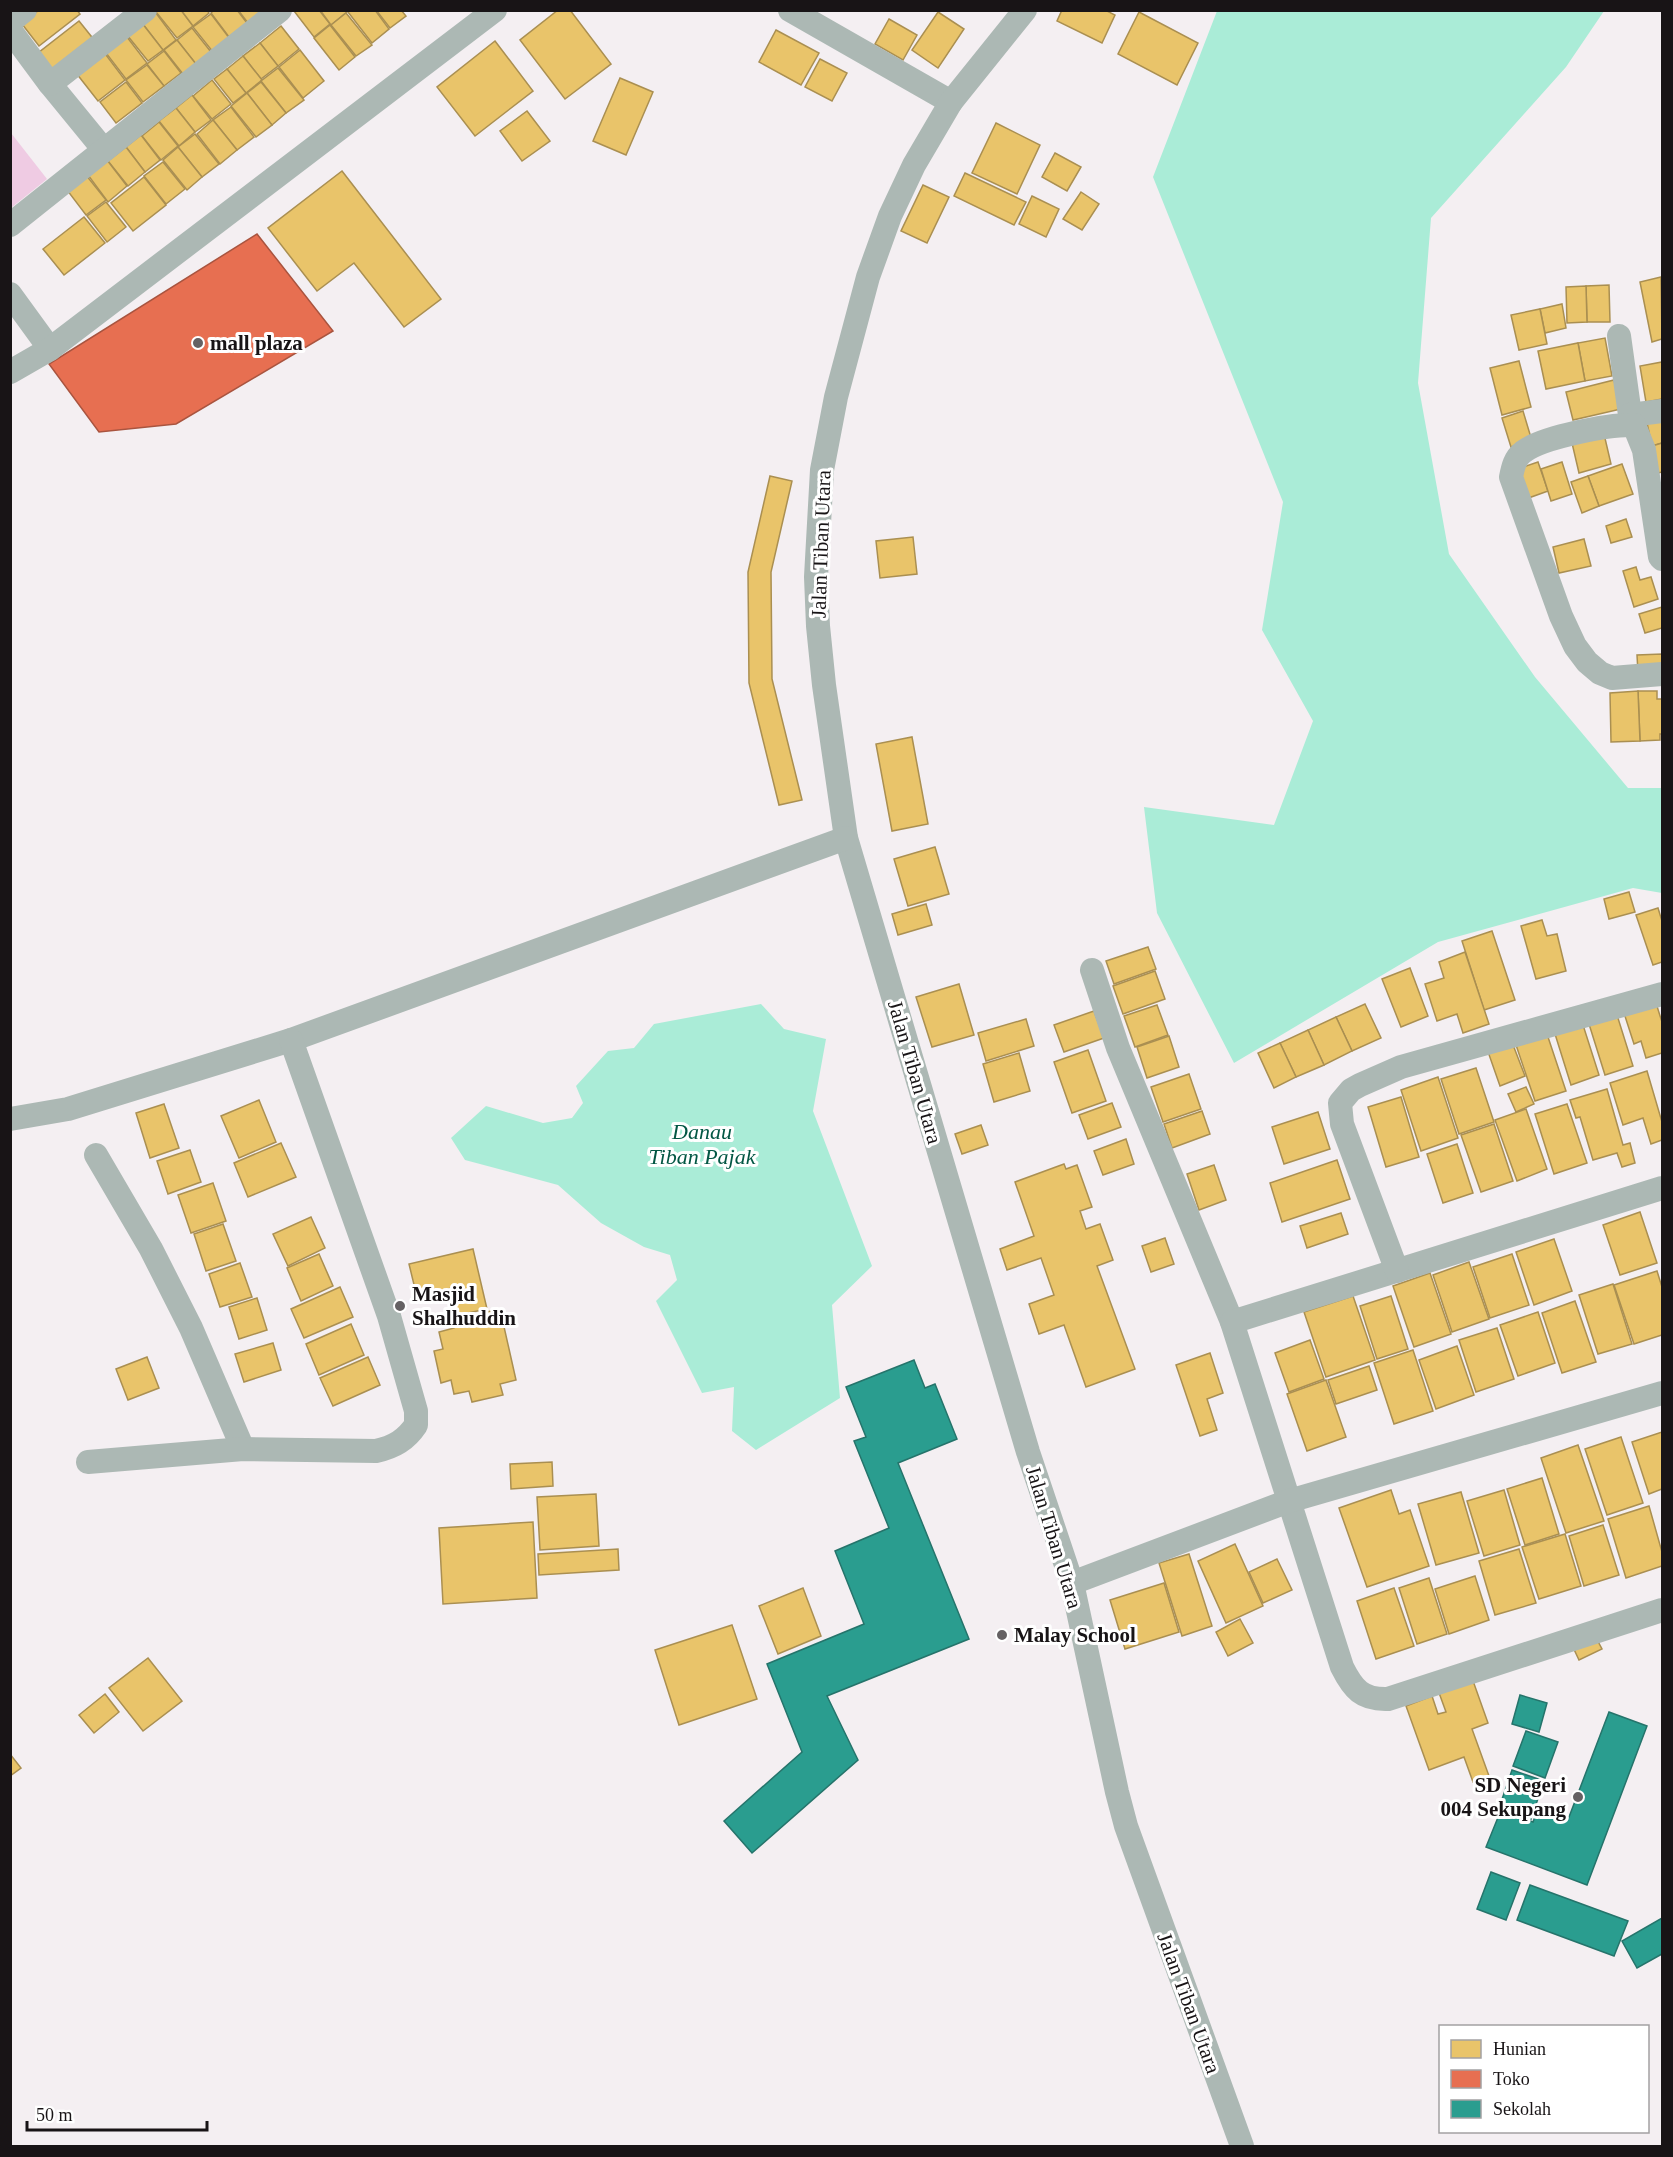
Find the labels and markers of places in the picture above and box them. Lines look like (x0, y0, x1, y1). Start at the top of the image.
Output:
place label: mall plaza (210, 331, 303, 355)
marker: mall plaza (191, 336, 205, 350)
place label: Masjid Shalhuddin (412, 1282, 516, 1330)
marker: Masjid Shalhuddin (393, 1299, 407, 1313)
place label: Malay School (1014, 1623, 1136, 1647)
marker: Malay School (995, 1628, 1009, 1642)
place label: SD Negeri 004 Sekupang (1441, 1773, 1566, 1821)
marker: SD Negeri 004 Sekupang (1571, 1790, 1585, 1804)

